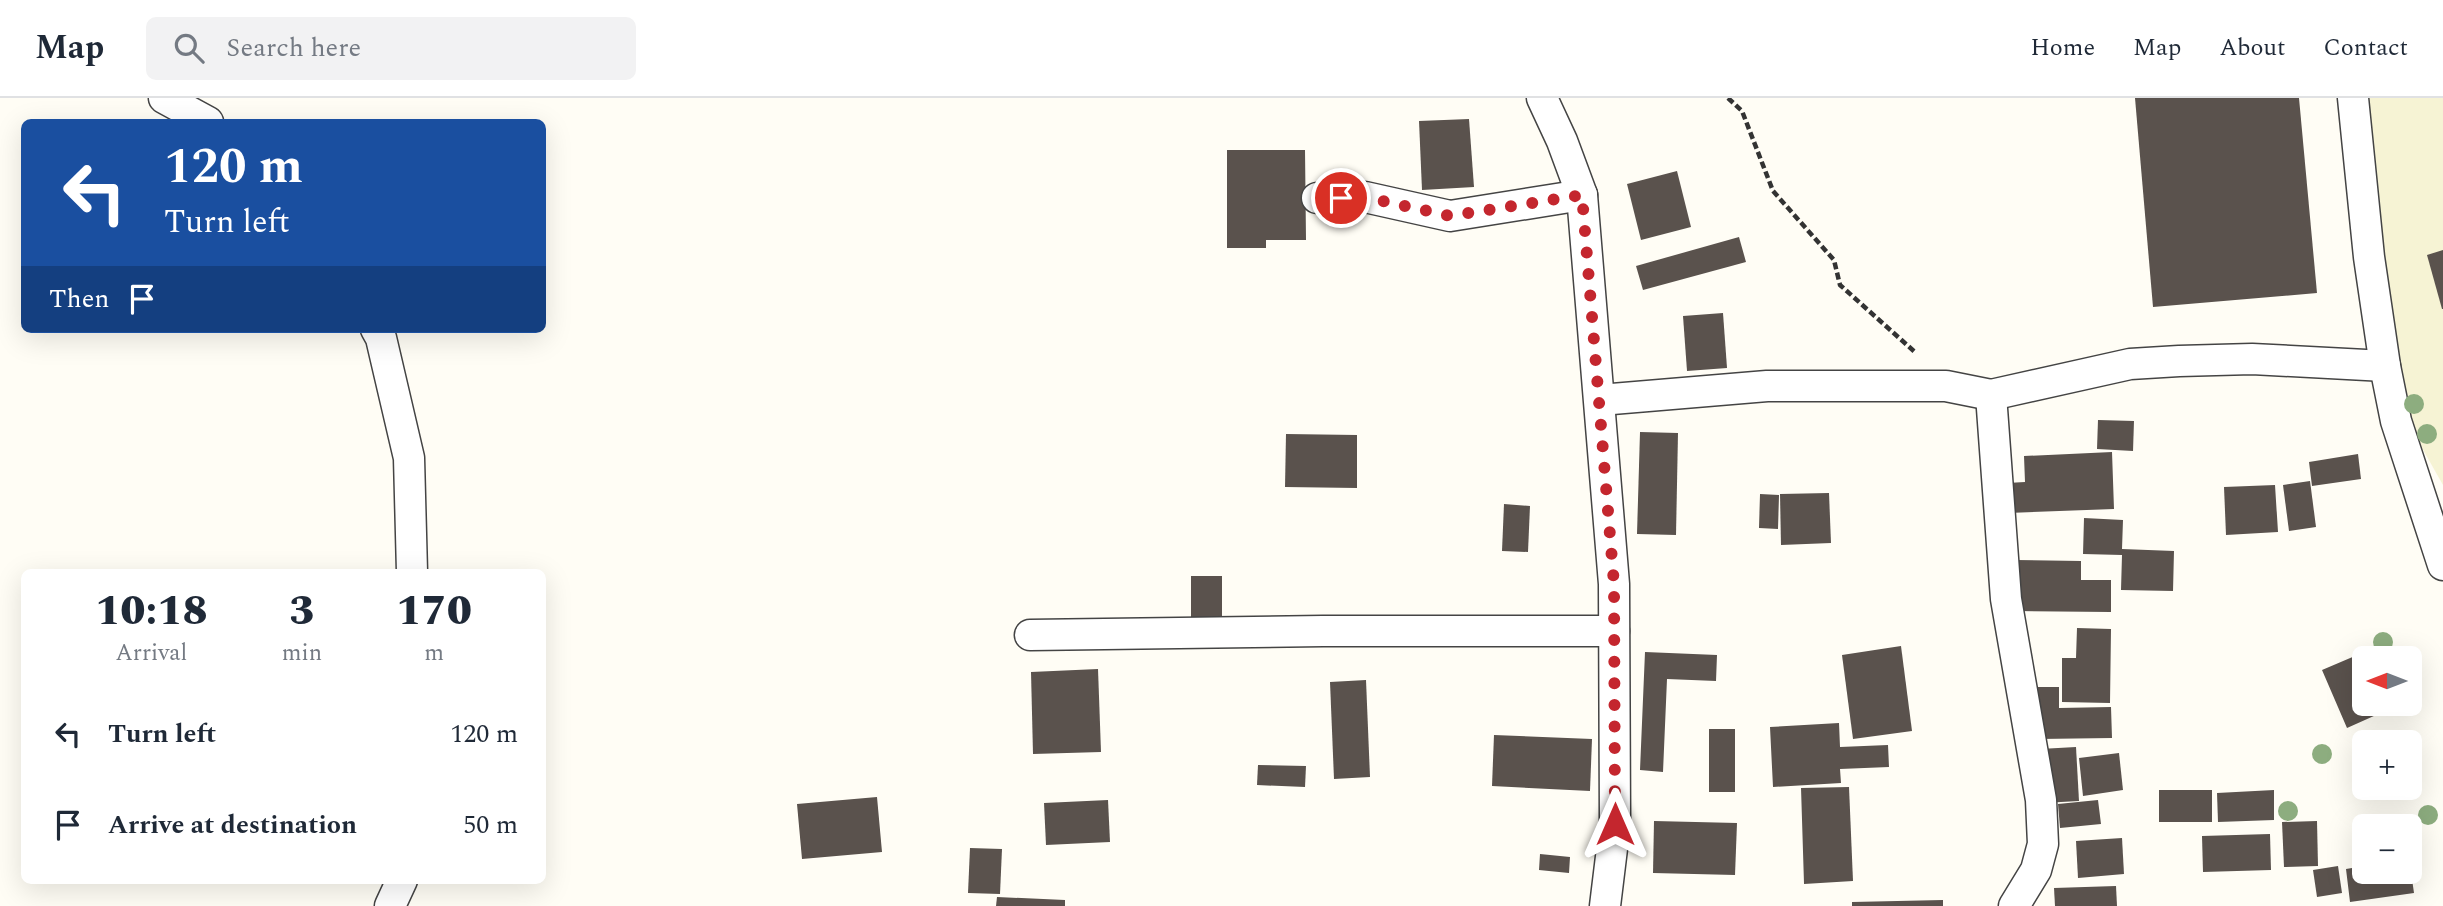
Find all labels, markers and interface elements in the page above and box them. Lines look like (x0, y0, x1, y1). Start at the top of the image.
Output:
search box (146, 17, 636, 80)
text: Map (35, 23, 104, 73)
text: Search here (226, 28, 361, 68)
icon: search (170, 29, 208, 67)
text: Home (2030, 30, 2095, 66)
text: Map (2133, 30, 2181, 66)
text: About (2219, 30, 2285, 66)
text: Contact (2323, 30, 2408, 66)
text: 120 m (164, 130, 303, 205)
icon: left (49, 147, 140, 238)
pin (1311, 168, 1371, 228)
icon: arrive (1322, 179, 1360, 217)
text: Turn left (164, 198, 290, 247)
text: Then (49, 279, 109, 319)
icon: arrive (123, 280, 161, 318)
text: 10:18 (95, 580, 208, 643)
text: 3 (289, 580, 315, 643)
text: 170 (396, 580, 472, 643)
text: Arrival (116, 636, 187, 671)
text: min (282, 636, 322, 671)
text: m (424, 636, 444, 671)
north arrow (2352, 646, 2422, 716)
map controls (2352, 646, 2422, 884)
text: Turn left (108, 714, 216, 754)
text: 120 m (450, 714, 518, 754)
icon: left (49, 715, 87, 753)
button: + (2352, 730, 2422, 800)
position arrow (1578, 787, 1652, 861)
text: Arrive at destination (108, 805, 357, 845)
text: 50 m (463, 805, 518, 845)
icon: arrive (49, 806, 87, 844)
button: − (2352, 814, 2422, 884)

